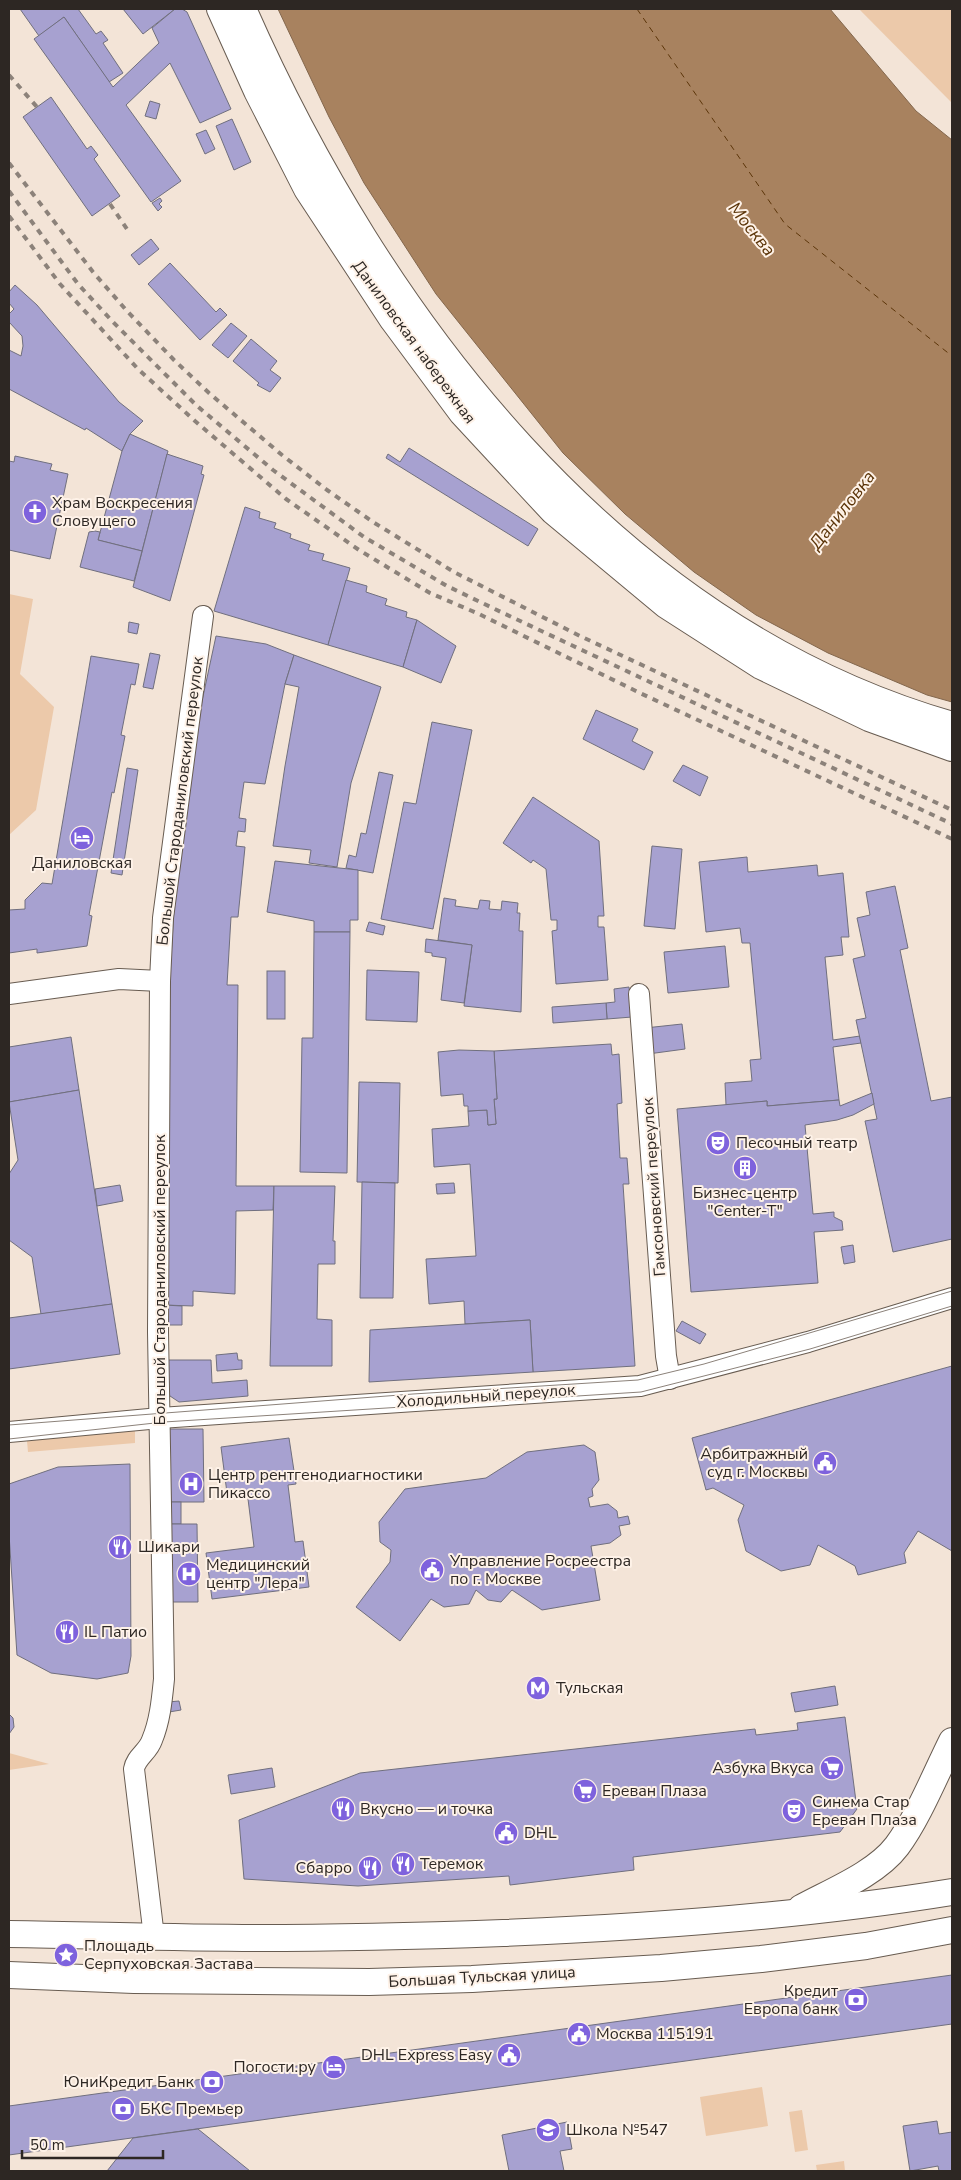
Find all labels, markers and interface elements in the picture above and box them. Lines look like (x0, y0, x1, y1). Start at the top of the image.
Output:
water label: Москва (723, 197, 781, 261)
street label: Даниловская набережная (347, 256, 481, 428)
water label: Даниловка (803, 465, 880, 555)
place label: Храм Воскресения Словущего (52, 492, 193, 532)
church icon: Храм Воскресения Словущего (22, 499, 48, 525)
street label: Большой Староданиловский переулок (151, 655, 209, 947)
hotel icon: Даниловская (69, 825, 95, 851)
place label: Даниловская (32, 852, 132, 874)
street label: Гамсоновский переулок (637, 1096, 671, 1277)
theatre icon: Песочный театр (705, 1130, 731, 1156)
place label: Песочный театр (736, 1132, 858, 1154)
street label: Большой Староданиловский переулок (149, 1134, 171, 1425)
building icon: Бизнес-центр "Center-T" (732, 1155, 758, 1181)
place label: Бизнес-центр "Center-T" (693, 1182, 797, 1222)
street label: Холодильный переулок (396, 1379, 577, 1413)
place label: Арбитражный суд г. Москвы (700, 1443, 808, 1483)
public building icon: Арбитражный суд г. Москвы (812, 1450, 838, 1476)
place label: Центр рентгенодиагностики Пикассо (208, 1464, 423, 1504)
hospital icon: Центр рентгенодиагностики Пикассо (178, 1471, 204, 1497)
restaurant icon: Шикари (107, 1534, 133, 1560)
place label: Шикари (138, 1536, 200, 1558)
place label: Управление Росреестра по г. Москве (449, 1550, 631, 1590)
place label: Медицинский центр "Лера" (206, 1554, 310, 1594)
public building icon: Управление Росреестра по г. Москве (419, 1557, 445, 1583)
hospital icon: Медицинский центр "Лера" (176, 1561, 202, 1587)
restaurant icon: IL Патио (54, 1619, 80, 1645)
place label: IL Патио (84, 1621, 147, 1643)
metro station icon: Тульская (525, 1675, 551, 1701)
place label: Тульская (556, 1677, 623, 1699)
supermarket icon: Азбука Вкуса (819, 1755, 845, 1781)
place label: Азбука Вкуса (712, 1757, 814, 1779)
supermarket icon: Ереван Плаза (572, 1778, 598, 1804)
place label: Ереван Плаза (602, 1780, 707, 1802)
place label: Синема Стар Ереван Плаза (812, 1791, 917, 1831)
restaurant icon: Вкусно — и точка (330, 1796, 356, 1822)
place label: Вкусно — и точка (360, 1798, 493, 1820)
theatre icon: Синема Стар Ереван Плаза (781, 1798, 807, 1824)
public building icon: DHL (493, 1820, 519, 1846)
place label: DHL (524, 1822, 557, 1844)
restaurant icon: Теремок (390, 1851, 416, 1877)
place label: Теремок (420, 1853, 484, 1875)
restaurant icon: Сбарро (357, 1855, 383, 1881)
place label: Сбарро (296, 1857, 352, 1879)
place label: Площадь Серпуховская Застава (84, 1935, 253, 1975)
place icon: Площадь Серпуховская Застава (53, 1942, 79, 1968)
street label: Большая Тульская улица (388, 1961, 576, 1993)
place label: Кредит Европа банк (744, 1980, 839, 2020)
bank icon: Кредит Европа банк (843, 1987, 869, 2013)
public building icon: Москва 115191 (566, 2021, 592, 2047)
place label: Москва 115191 (596, 2023, 714, 2045)
public building icon: DHL Express Easy (496, 2042, 522, 2068)
place label: DHL Express Easy (361, 2044, 493, 2066)
hotel icon: Погости.ру (321, 2054, 347, 2080)
place label: Погости.ру (233, 2056, 317, 2078)
bank icon: ЮниКредит Банк (199, 2069, 225, 2095)
place label: ЮниКредит Банк (64, 2071, 195, 2093)
bank icon: БКС Премьер (110, 2096, 136, 2122)
place label: БКС Премьер (140, 2098, 243, 2120)
school or university icon: Школа №547 (535, 2117, 561, 2143)
place label: Школа №547 (566, 2119, 668, 2141)
scale bar (22, 2128, 164, 2160)
text: 50 m (30, 2135, 65, 2155)

